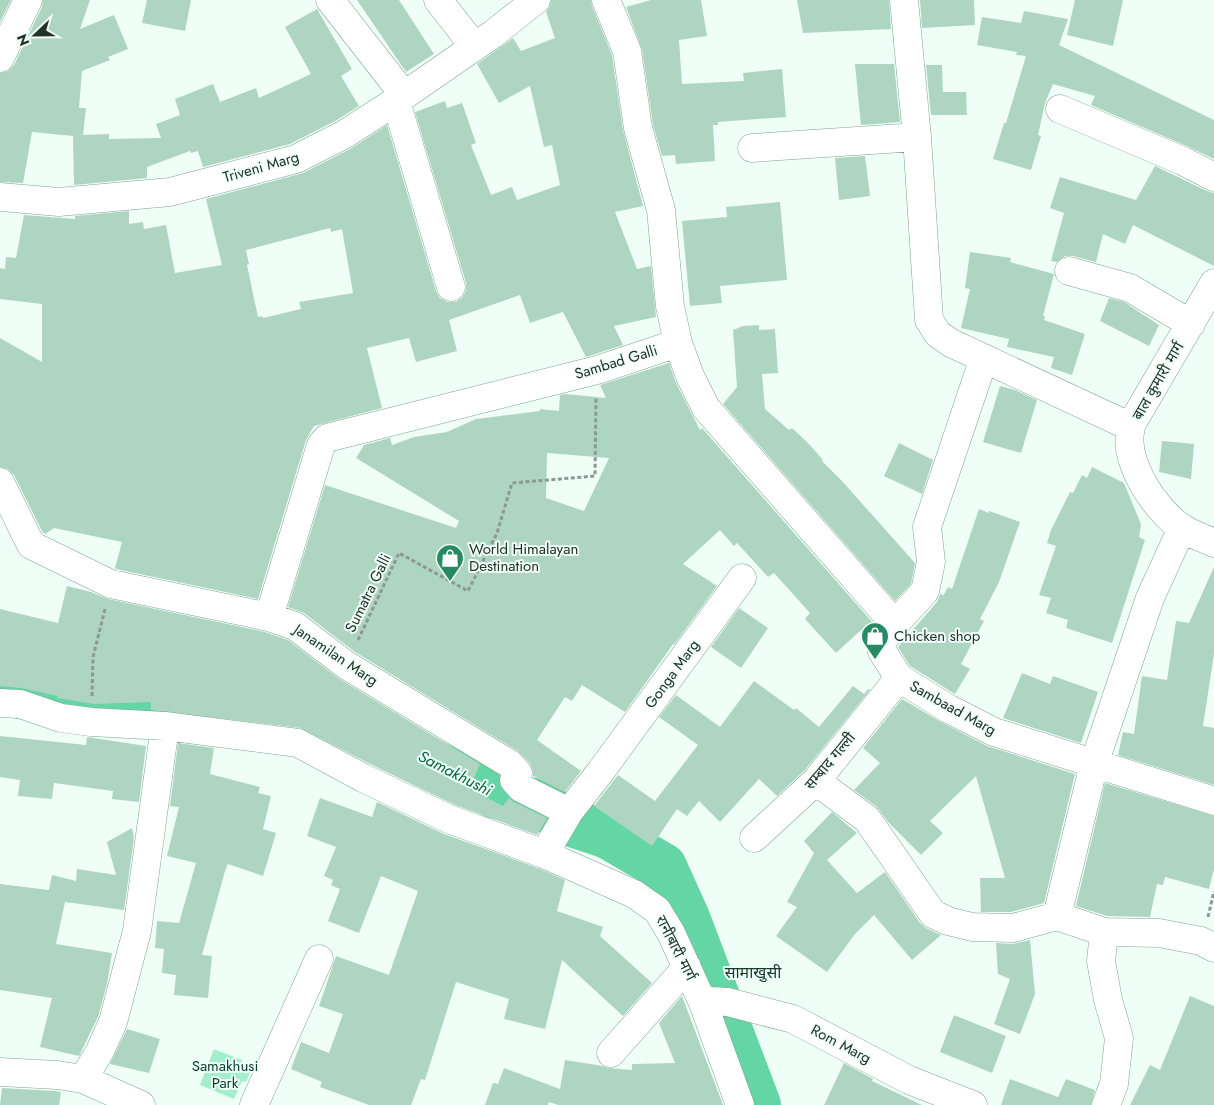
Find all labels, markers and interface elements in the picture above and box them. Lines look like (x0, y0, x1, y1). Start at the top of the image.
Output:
north arrow (10, 10, 60, 60)
text: N (12, 31, 34, 49)
street label: Triveni Marg (220, 146, 302, 188)
street label: बाल कुमारी मार्ग (1127, 337, 1190, 424)
street label: Sambad Galli (572, 339, 660, 385)
place label: World Himalayan Destination (469, 538, 578, 577)
shop icon: World Himalayan Destination (435, 543, 465, 582)
street label: Sumatra Galli (339, 550, 397, 636)
street label: Janamilan Marg (288, 618, 383, 691)
shop icon: Chicken shop (860, 621, 890, 660)
place label: Chicken shop (894, 625, 981, 647)
street label: Gonga Marg (639, 635, 705, 713)
street label: Sambaad Marg (906, 675, 1000, 741)
street label: सम्बाद गल्ली (799, 727, 861, 795)
water label: Samakhushi (414, 745, 497, 802)
street label: रानीबारी मार्ग (650, 912, 702, 985)
district label: सामाखुसी (725, 961, 782, 984)
street label: Rom Marg (807, 1019, 875, 1069)
park label: Samakhusi Park (192, 1055, 258, 1094)

